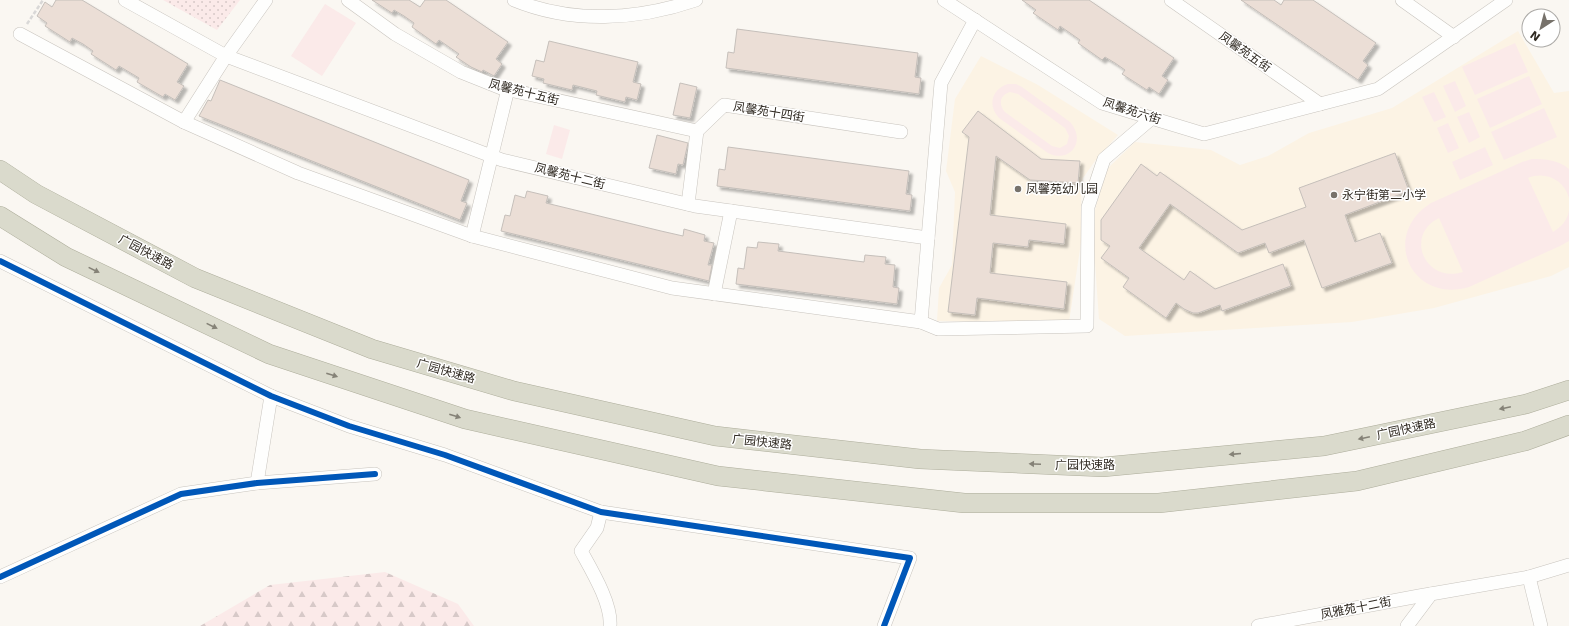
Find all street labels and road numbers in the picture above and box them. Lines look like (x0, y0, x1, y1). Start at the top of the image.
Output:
street label: 凤馨苑五街 (1216, 29, 1274, 75)
street label: 凤馨苑十五街 (487, 76, 561, 108)
street label: 凤馨苑六街 (1101, 95, 1163, 127)
street label: 凤馨苑十四街 (732, 99, 806, 125)
street label: 凤馨苑十二街 (533, 160, 607, 192)
street label: 广园快速路 (116, 232, 176, 272)
street label: 广园快速路 (415, 356, 477, 386)
street label: 广园快速路 (1375, 416, 1437, 442)
street label: 广园快速路 (731, 432, 793, 452)
street label: 广园快速路 (1055, 458, 1115, 472)
street label: 凤雅苑十二街 (1319, 594, 1393, 622)

